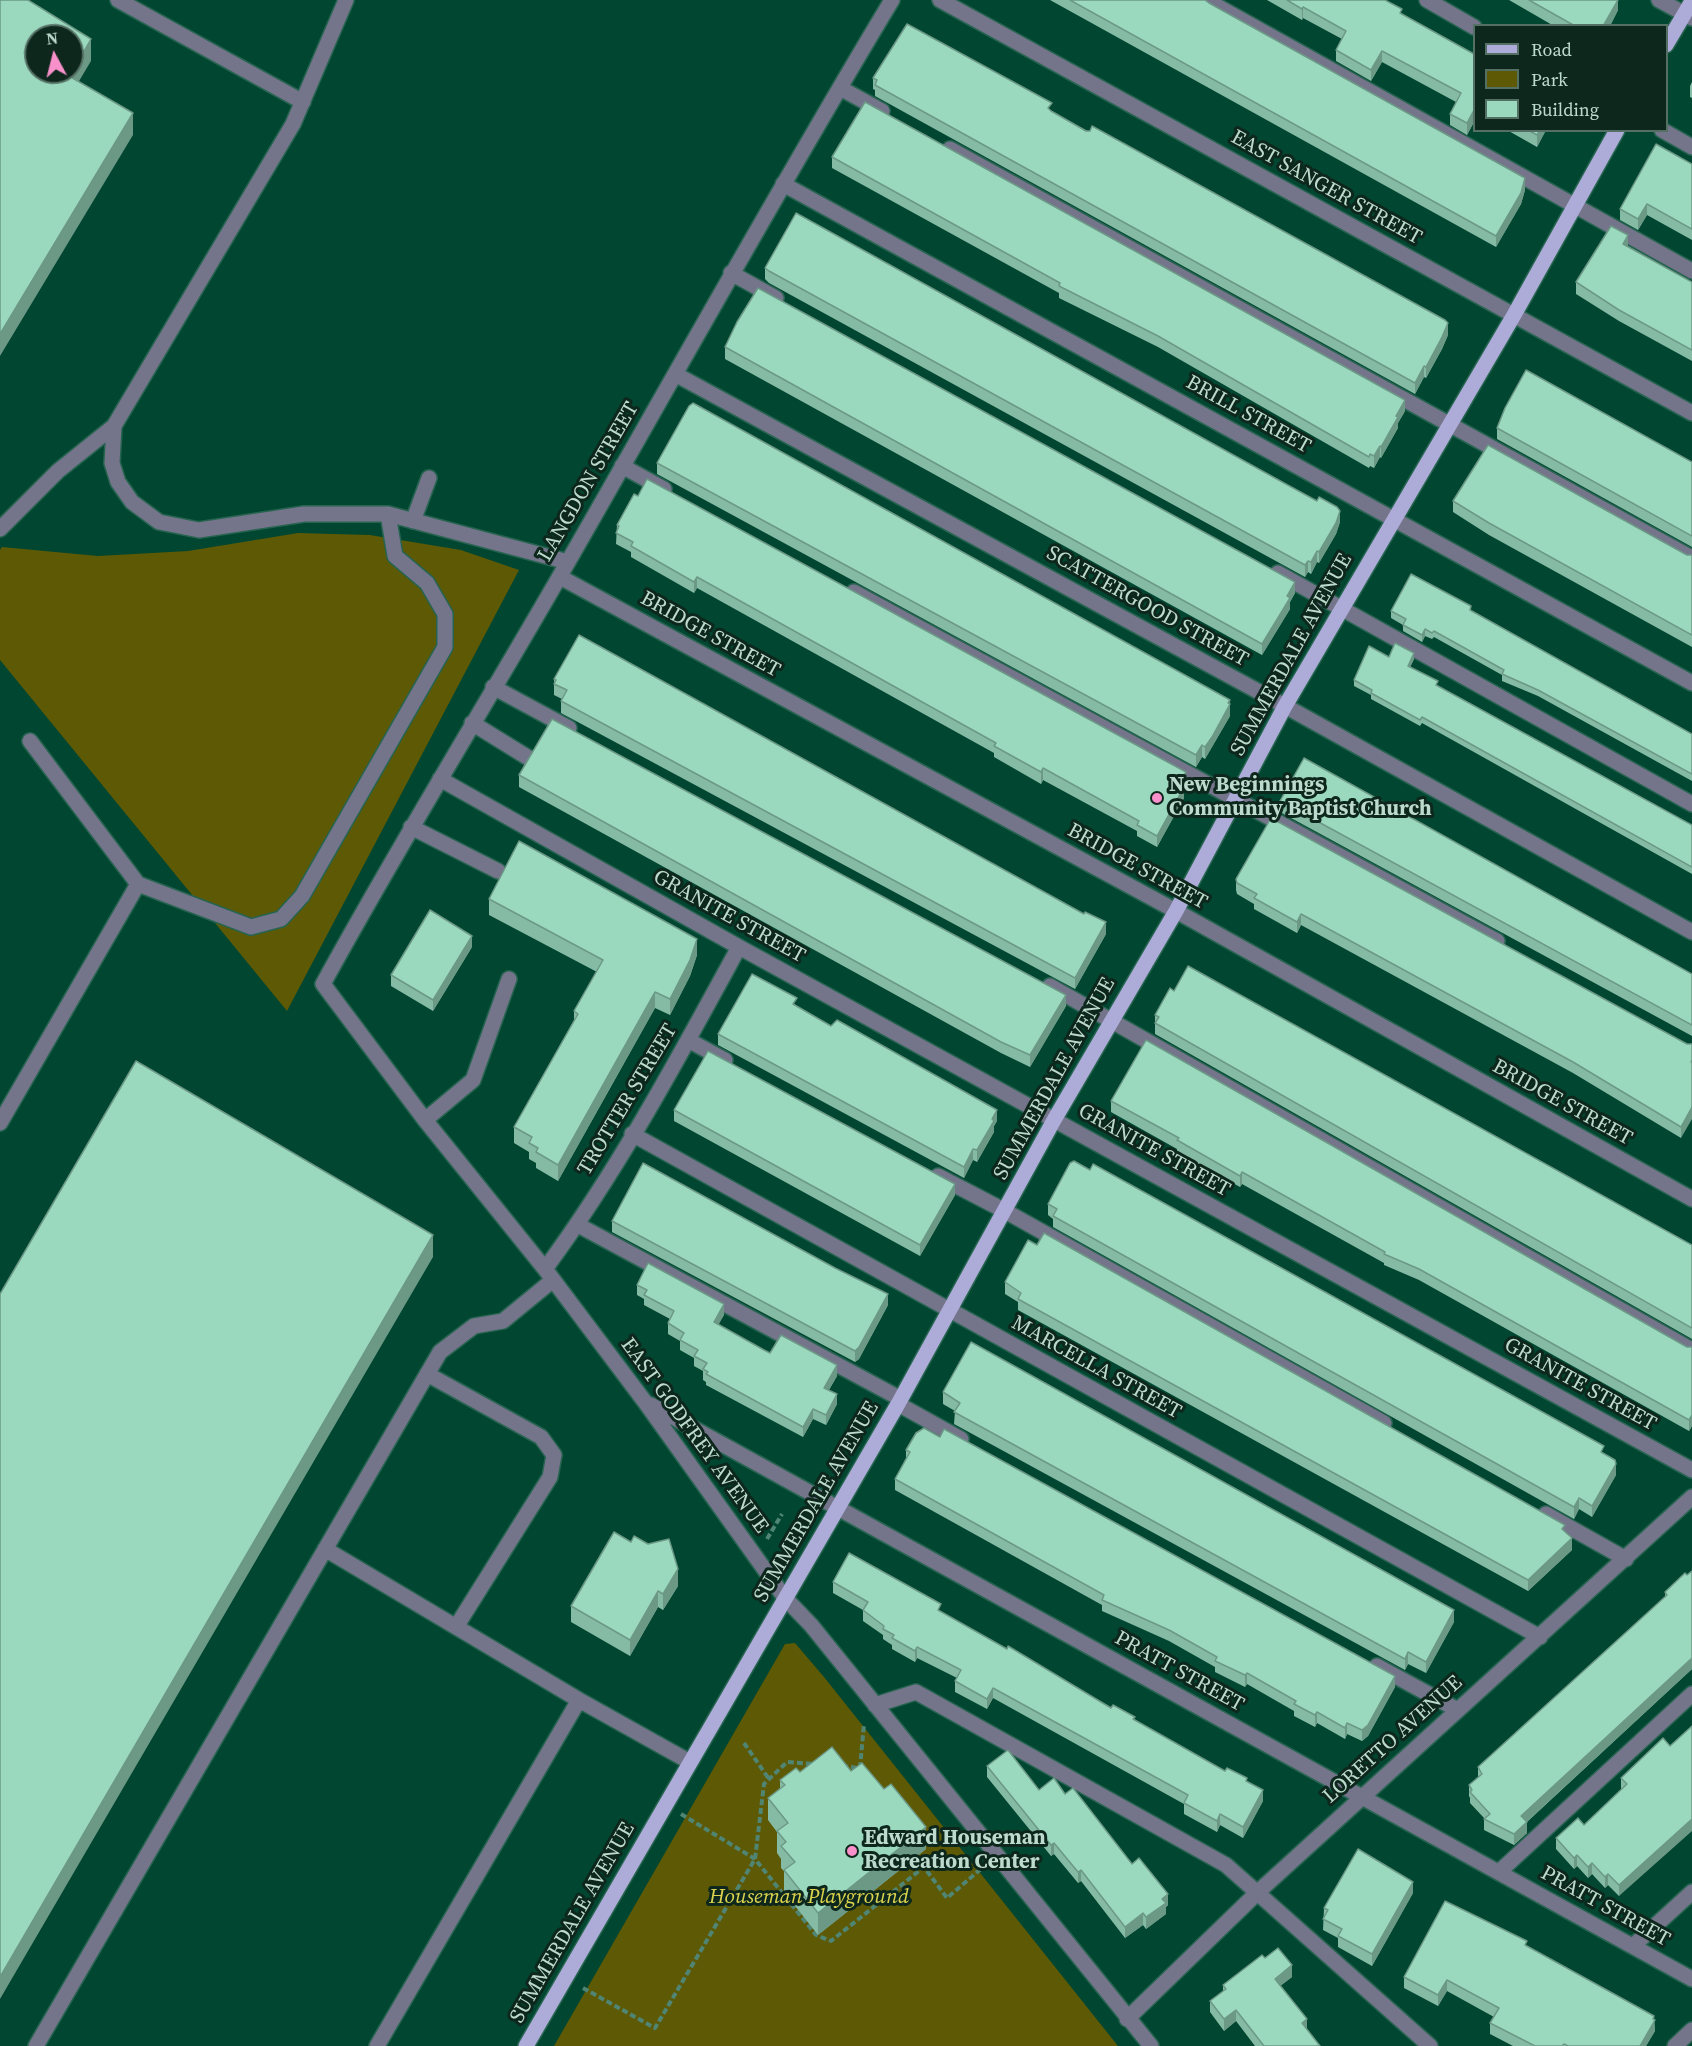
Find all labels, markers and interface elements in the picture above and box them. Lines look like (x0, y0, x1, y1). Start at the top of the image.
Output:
north arrow (24, 24, 84, 84)
legend (1473, 24, 1668, 132)
text: N (45, 26, 59, 50)
text: Road (1531, 37, 1572, 62)
text: Park (1531, 67, 1568, 92)
text: Building (1531, 97, 1599, 122)
street label: EAST SANGER STREET (1226, 125, 1426, 251)
street label: BRILL STREET (1181, 370, 1315, 460)
street label: LANGDON STREET (533, 398, 645, 566)
street label: SCATTERGOOD STREET (1042, 541, 1252, 673)
street label: SUMMERDALE AVENUE (1226, 549, 1358, 761)
street label: BRIDGE STREET (636, 586, 784, 684)
place label: New Beginnings Community Baptist Church (1169, 773, 1432, 823)
marker: New Beginnings Community Baptist Church (1150, 791, 1164, 805)
street label: BRIDGE STREET (1063, 818, 1211, 916)
street label: GRANITE STREET (649, 865, 809, 969)
street label: SUMMERDALE AVENUE (989, 973, 1121, 1185)
street label: TROTTER STREET (573, 1020, 683, 1180)
street label: BRIDGE STREET (1488, 1054, 1636, 1152)
street label: GRANITE STREET (1074, 1099, 1234, 1203)
street label: MARCELLA STREET (1007, 1311, 1185, 1425)
street label: GRANITE STREET (1500, 1333, 1660, 1437)
street label: EAST GODFREY AVENUE (615, 1334, 773, 1538)
street label: SUMMERDALE AVENUE (749, 1397, 885, 1607)
street label: PRATT STREET (1110, 1626, 1248, 1718)
street label: LORETTO AVENUE (1318, 1671, 1468, 1809)
street label: SUMMERDALE AVENUE (505, 1818, 641, 2028)
place label: Edward Houseman Recreation Center (864, 1826, 1046, 1876)
marker: Edward Houseman Recreation Center (845, 1844, 859, 1858)
street label: PRATT STREET (1536, 1861, 1674, 1953)
park label: Houseman Playground (709, 1885, 909, 1911)

